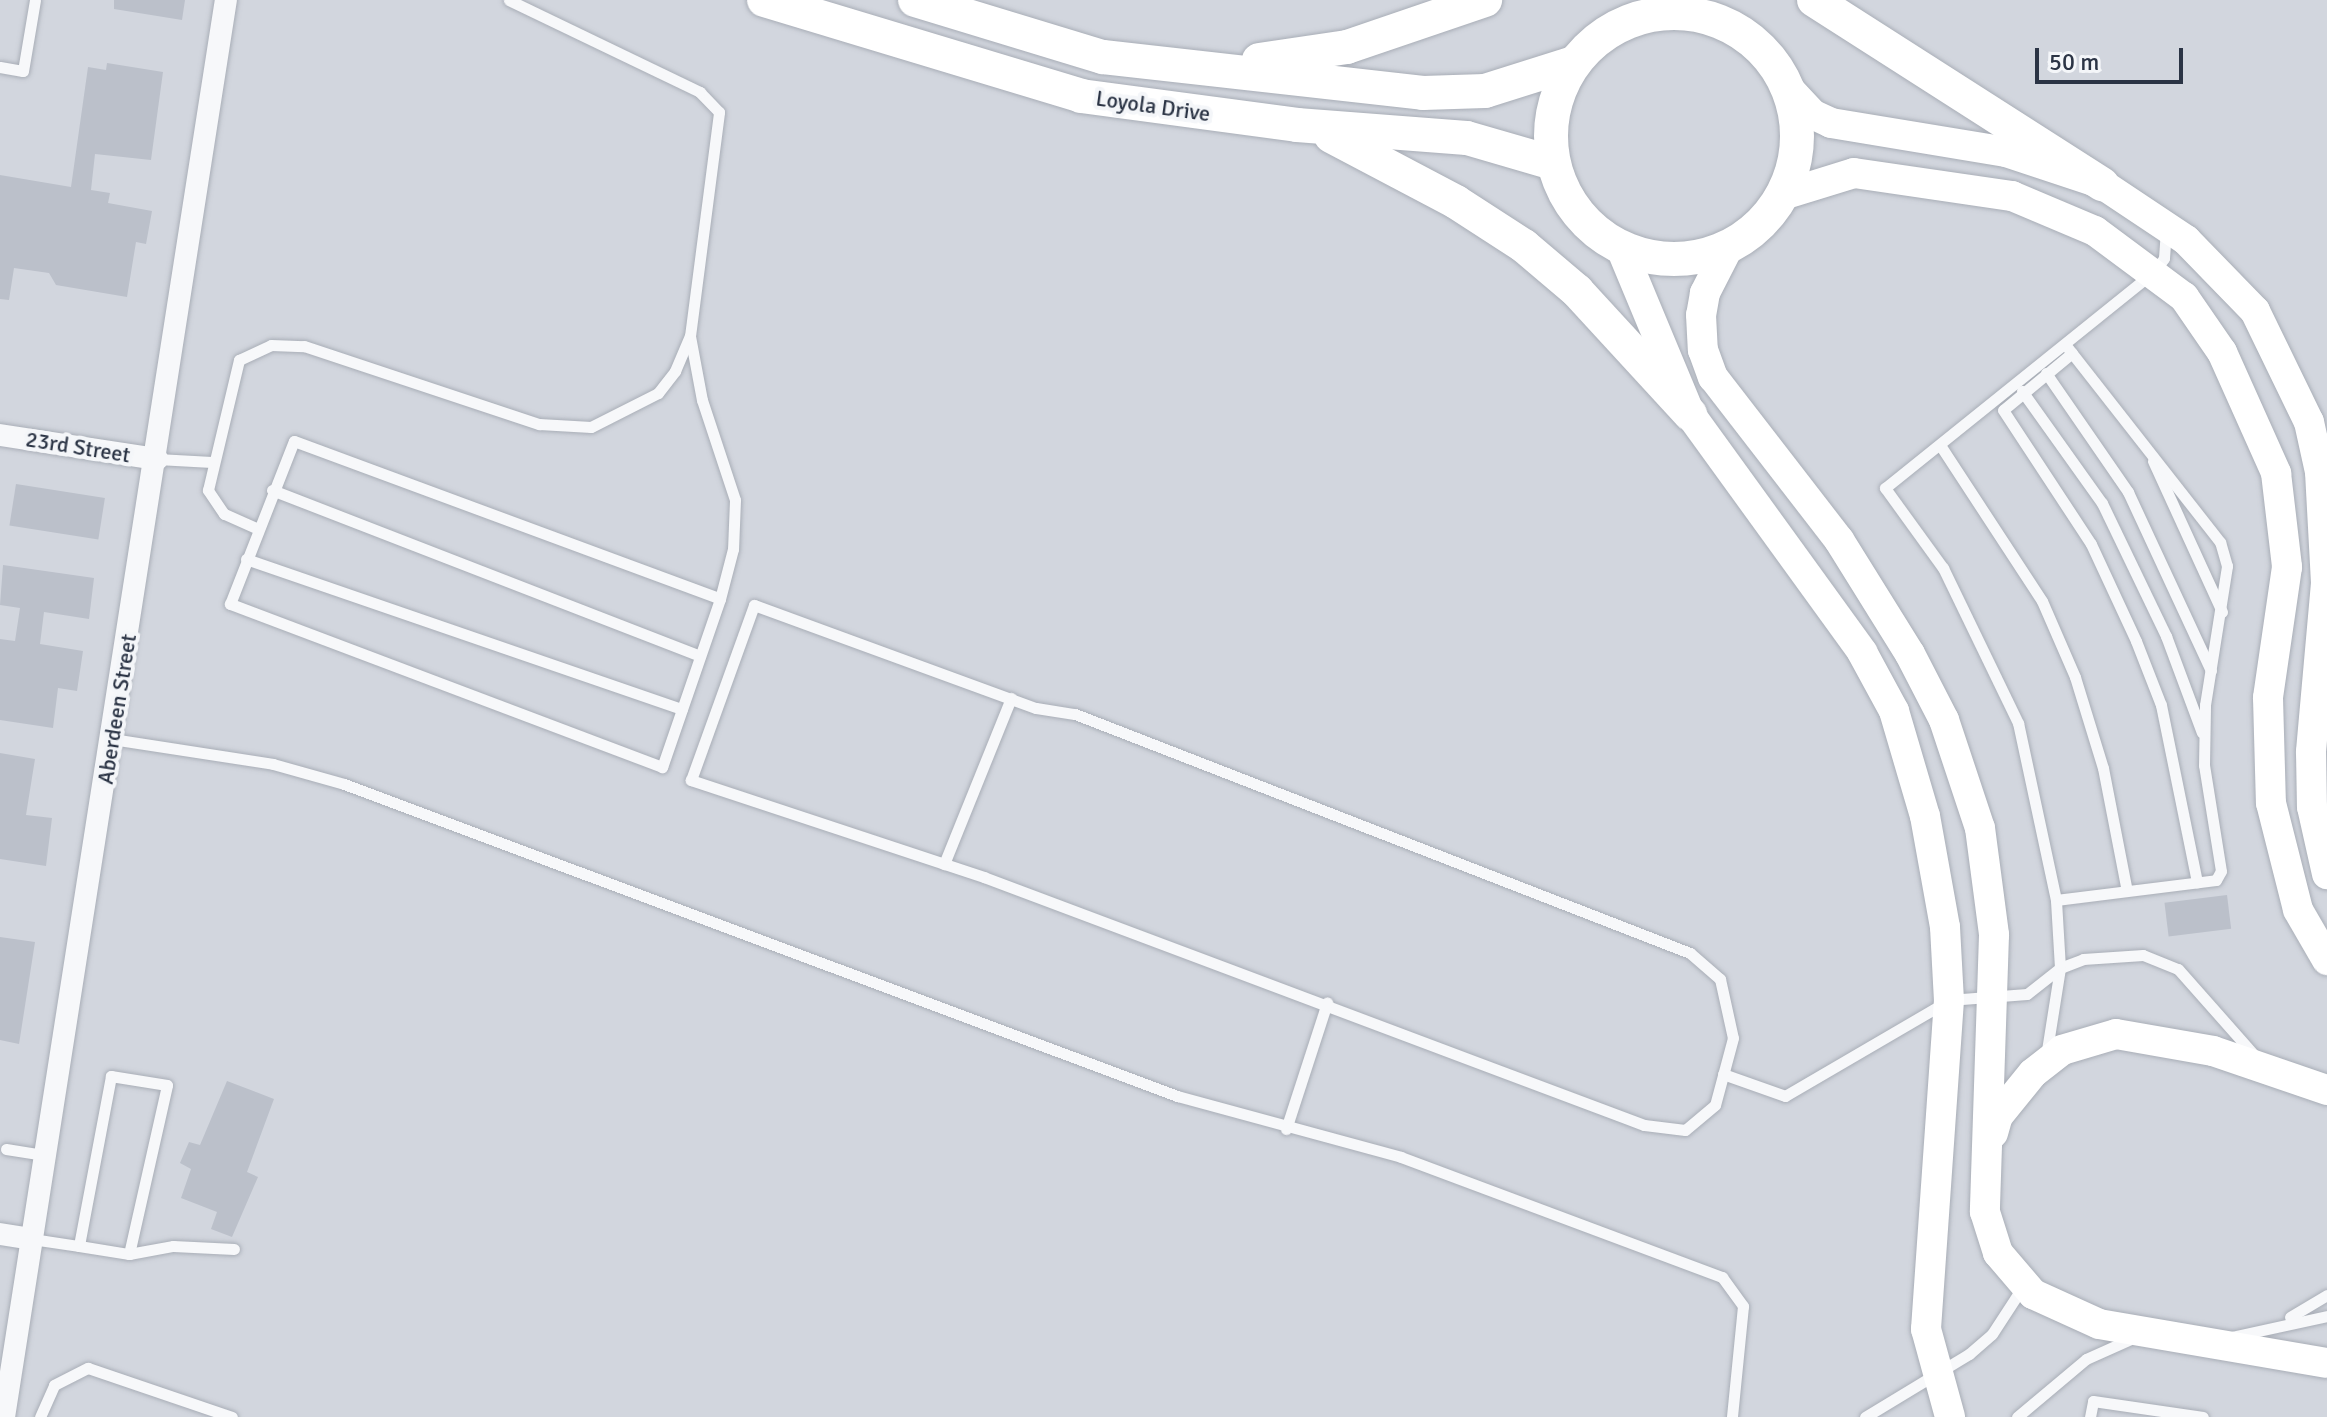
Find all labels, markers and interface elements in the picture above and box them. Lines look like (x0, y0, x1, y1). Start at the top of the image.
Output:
scale bar (2039, 32, 2187, 82)
text: 50 m (2049, 47, 2099, 77)
street label: Loyola Drive (1094, 85, 1212, 127)
street label: 23rd Street (24, 426, 132, 468)
street label: Aberdeen Street (92, 632, 142, 786)

